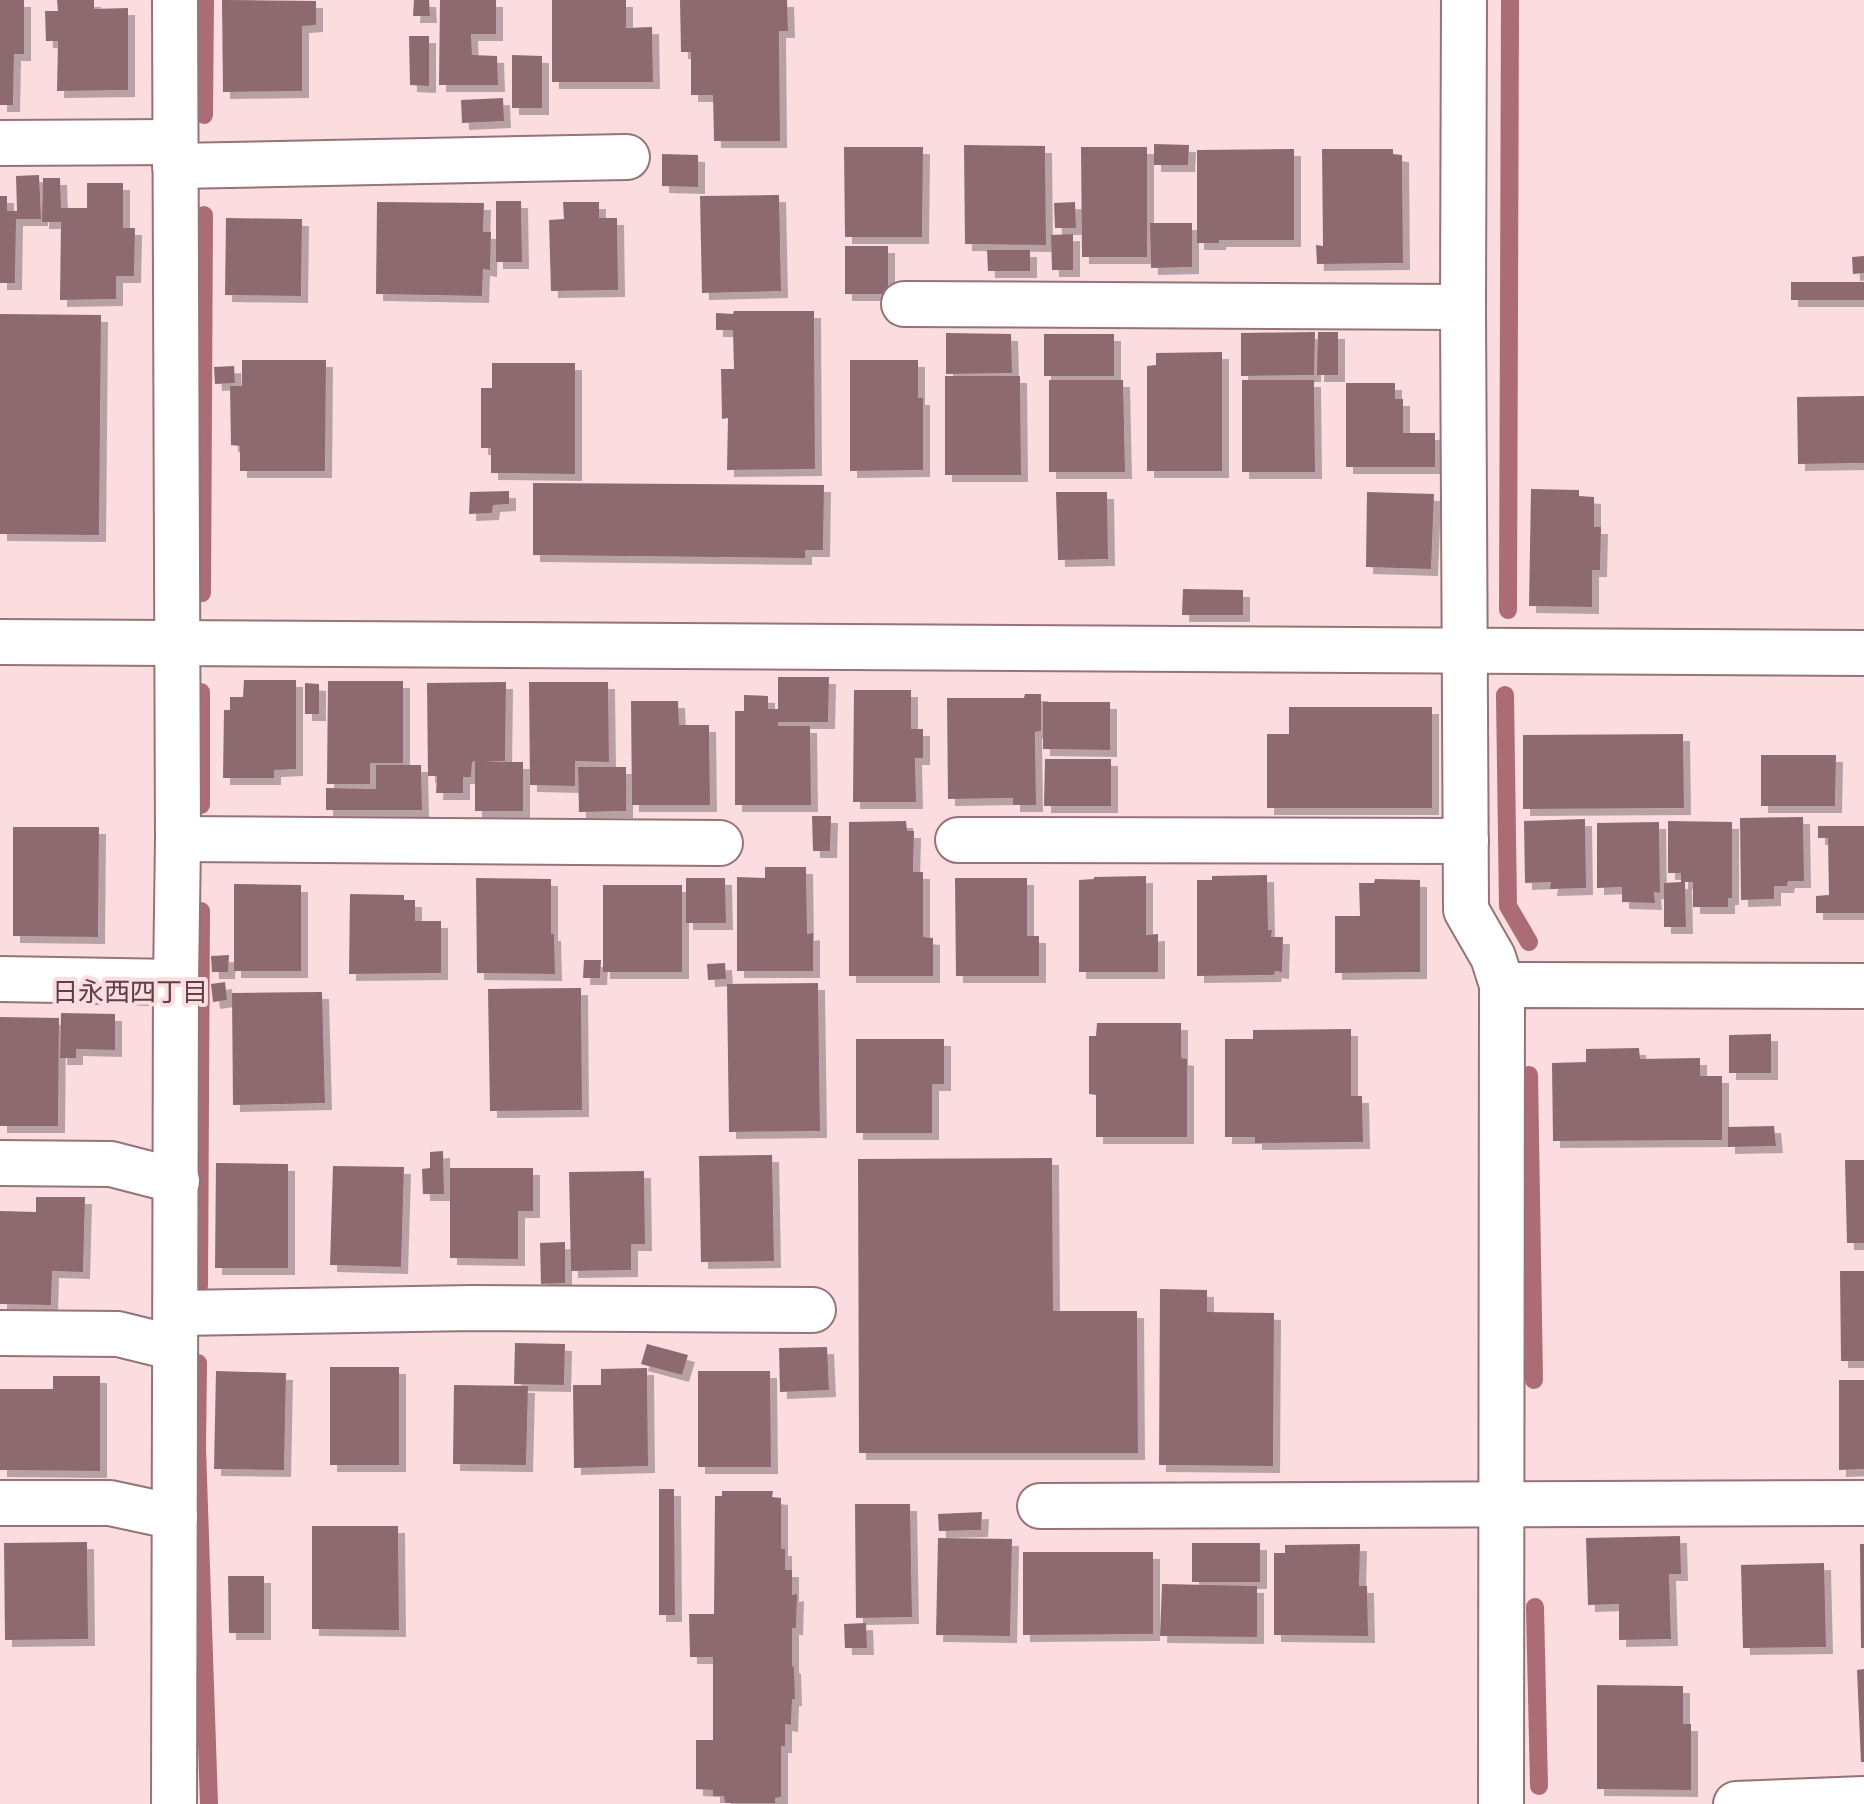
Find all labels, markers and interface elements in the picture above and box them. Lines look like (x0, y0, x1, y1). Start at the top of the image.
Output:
district label: 日永西四丁目 (52, 975, 208, 1008)

